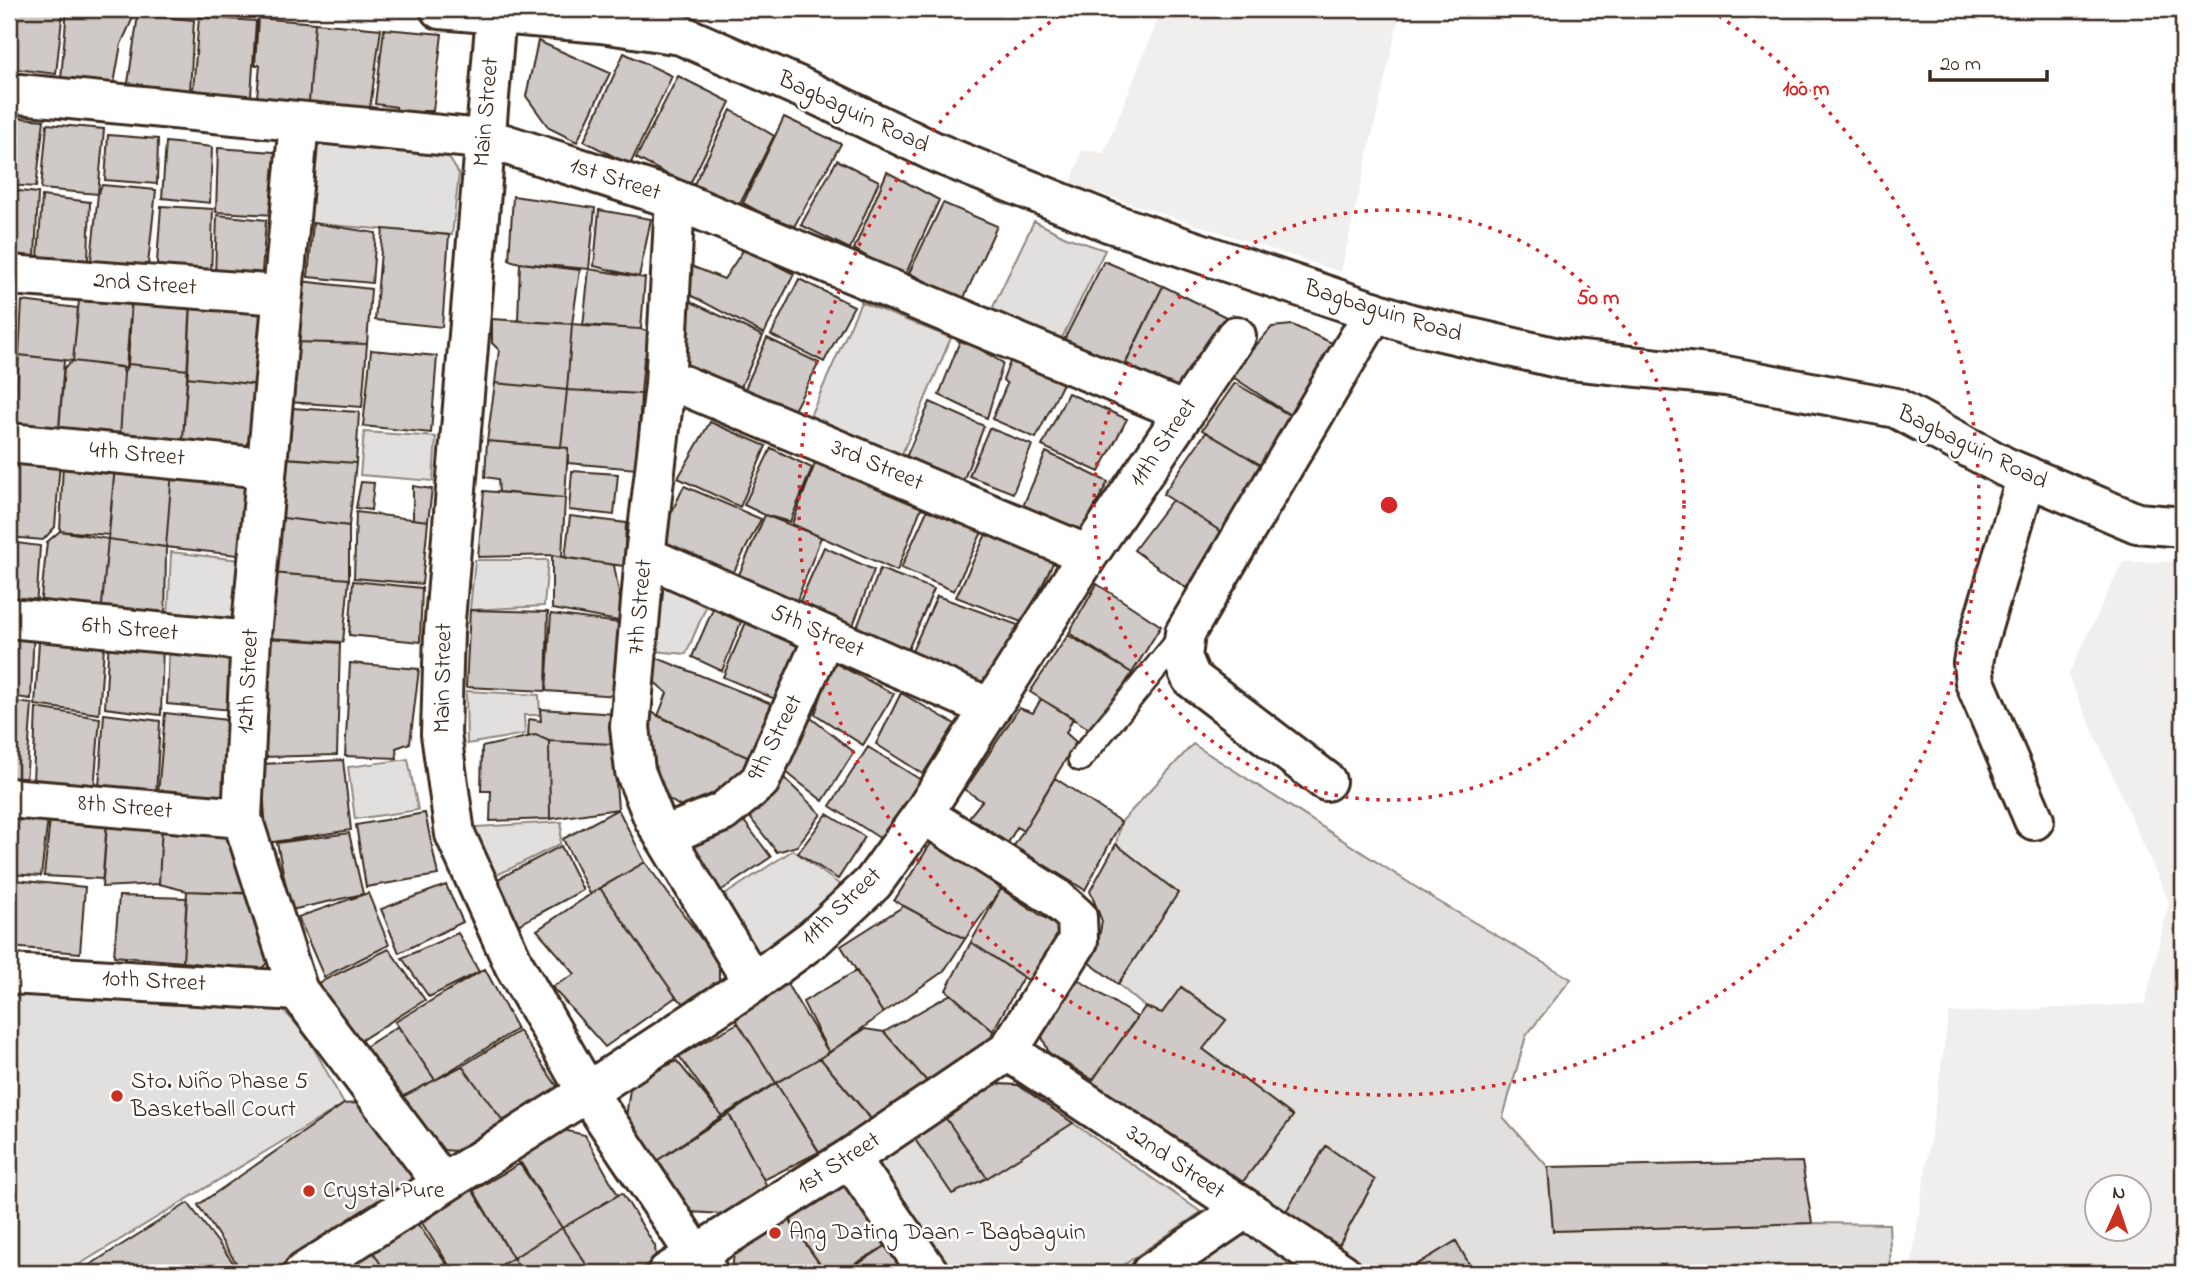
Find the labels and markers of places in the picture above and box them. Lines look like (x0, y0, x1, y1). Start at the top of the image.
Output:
centre of rings (1377, 493, 1401, 517)
place label: Sto. Niño Phase 5 Basketball Court (130, 1065, 308, 1128)
marker: Sto. Niño Phase 5 Basketball Court (109, 1088, 125, 1104)
place label: Crystal Pure (323, 1174, 445, 1210)
marker: Crystal Pure (301, 1183, 317, 1199)
place label: Ang Dating Daan - Bagbaguin (789, 1216, 1086, 1251)
marker: Ang Dating Daan - Bagbaguin (767, 1225, 783, 1241)

